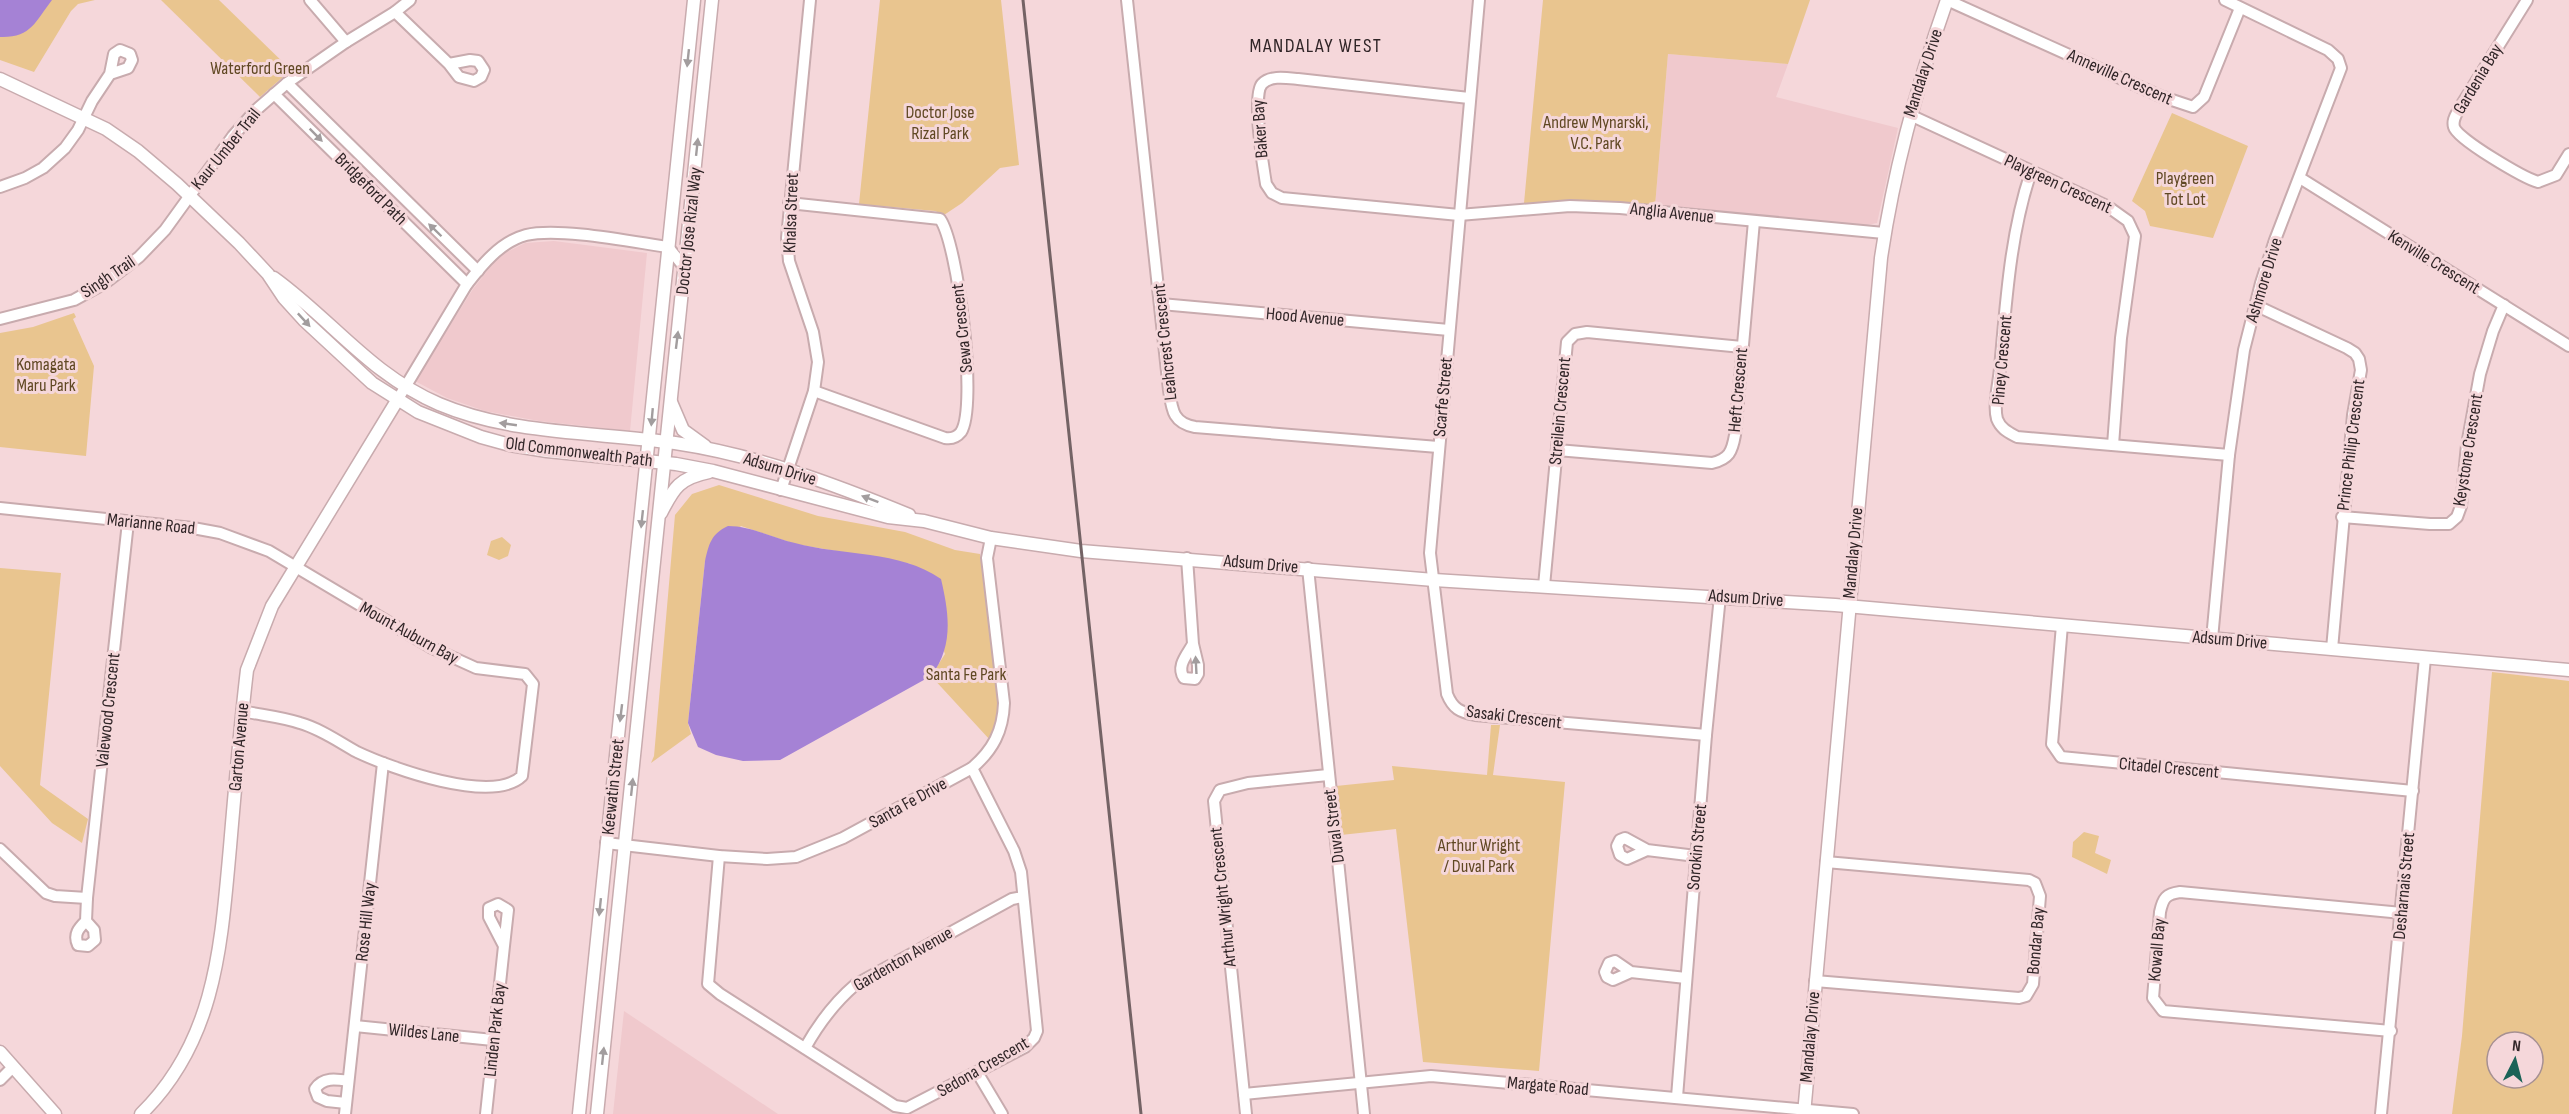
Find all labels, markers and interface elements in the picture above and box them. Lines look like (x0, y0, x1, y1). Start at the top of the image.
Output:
street label: Mandalay Drive (1899, 26, 1947, 120)
district label: MANDALAY WEST (1250, 34, 1382, 58)
street label: Gardenia Bay (2449, 40, 2507, 118)
street label: Anneville Crescent (2063, 44, 2176, 110)
one-way arrow (683, 49, 692, 68)
park label: Waterford Green (210, 58, 310, 79)
street label: Baker Bay (1247, 99, 1273, 159)
park label: Doctor Jose Rizal Park (905, 102, 975, 144)
street label: Kaur Umber Trail (187, 104, 265, 194)
park label: Andrew Mynarski, V.C. Park (1542, 112, 1649, 154)
one-way arrow (308, 127, 322, 141)
one-way arrow (692, 138, 702, 157)
street label: Bridgeford Path (331, 149, 411, 229)
street label: Playgreen Crescent (2001, 150, 2116, 218)
street label: Doctor Jose Rizal Way (672, 166, 706, 296)
park label: Playgreen Tot Lot (2156, 168, 2214, 210)
street label: Khalsa Street (779, 172, 803, 254)
street label: Anglia Avenue (1628, 198, 1715, 228)
one-way arrow (429, 224, 443, 238)
street label: Kenville Crescent (2384, 225, 2484, 299)
street label: Ashmore Drive (2241, 235, 2287, 326)
street label: Singh Trail (77, 251, 139, 303)
street label: Sewa Crescent (947, 282, 977, 374)
street label: Leahcrest Crescent (1148, 282, 1182, 401)
street label: Hood Avenue (1265, 303, 1345, 331)
one-way arrow (296, 312, 310, 326)
street label: Piney Crescent (1988, 314, 2016, 406)
one-way arrow (672, 331, 682, 350)
street label: Heft Crescent (1724, 346, 1752, 433)
park label: Komagata Maru Park (16, 354, 76, 396)
street label: Scarfe Street (1429, 356, 1457, 438)
street label: Streilein Crescent (1545, 356, 1575, 466)
street label: Prince Philip Crescent (2333, 378, 2370, 512)
street label: Keystone Crescent (2449, 392, 2487, 508)
one-way arrow (647, 407, 657, 426)
one-way arrow (499, 419, 518, 428)
street label: Old Commonwealth Path (504, 433, 654, 471)
street label: Adsum Drive (740, 448, 819, 490)
one-way arrow (860, 494, 878, 504)
street label: Mandalay Drive (1839, 507, 1867, 599)
street label: Marianne Road (106, 509, 196, 539)
one-way arrow (637, 510, 646, 529)
street label: Adsum Drive (1222, 550, 1299, 578)
street label: Adsum Drive (1707, 585, 1784, 611)
street label: Mount Auburn Bay (356, 597, 462, 669)
street label: Adsum Drive (2191, 626, 2268, 654)
street label: Valewood Crescent (92, 651, 125, 768)
one-way arrow (1192, 656, 1201, 675)
park label: Santa Fe Park (926, 664, 1006, 685)
street label: Sasaki Crescent (1465, 701, 1563, 733)
street label: Garton Avenue (225, 702, 253, 792)
one-way arrow (617, 704, 626, 723)
street label: Keewatin Street (598, 737, 629, 836)
street label: Citadel Crescent (2118, 753, 2220, 783)
street label: Santa Fe Drive (865, 773, 951, 833)
one-way arrow (627, 778, 637, 797)
street label: Duval Street (1319, 787, 1349, 864)
street label: Sorokin Street (1683, 803, 1711, 891)
street label: Arthur Wright Crescent (1205, 826, 1241, 969)
street label: Desharnais Street (2389, 831, 2419, 941)
park label: Arthur Wright / Duval Park (1437, 835, 1521, 877)
street label: Rose Hill Way (351, 881, 381, 962)
one-way arrow (595, 897, 605, 916)
street label: Bondar Bay (2023, 906, 2049, 976)
street label: Kowall Bay (2144, 917, 2170, 982)
street label: Gardenton Avenue (850, 922, 956, 996)
street label: Linden Park Bay (480, 982, 510, 1078)
street label: Mandalay Drive (1796, 991, 1824, 1083)
street label: Wildes Lane (388, 1019, 460, 1047)
north arrow (2485, 1030, 2545, 1090)
street label: Sedona Crescent (933, 1032, 1033, 1102)
text: N (2511, 1037, 2522, 1056)
one-way arrow (598, 1046, 608, 1065)
street label: Margate Road (1506, 1072, 1590, 1100)

